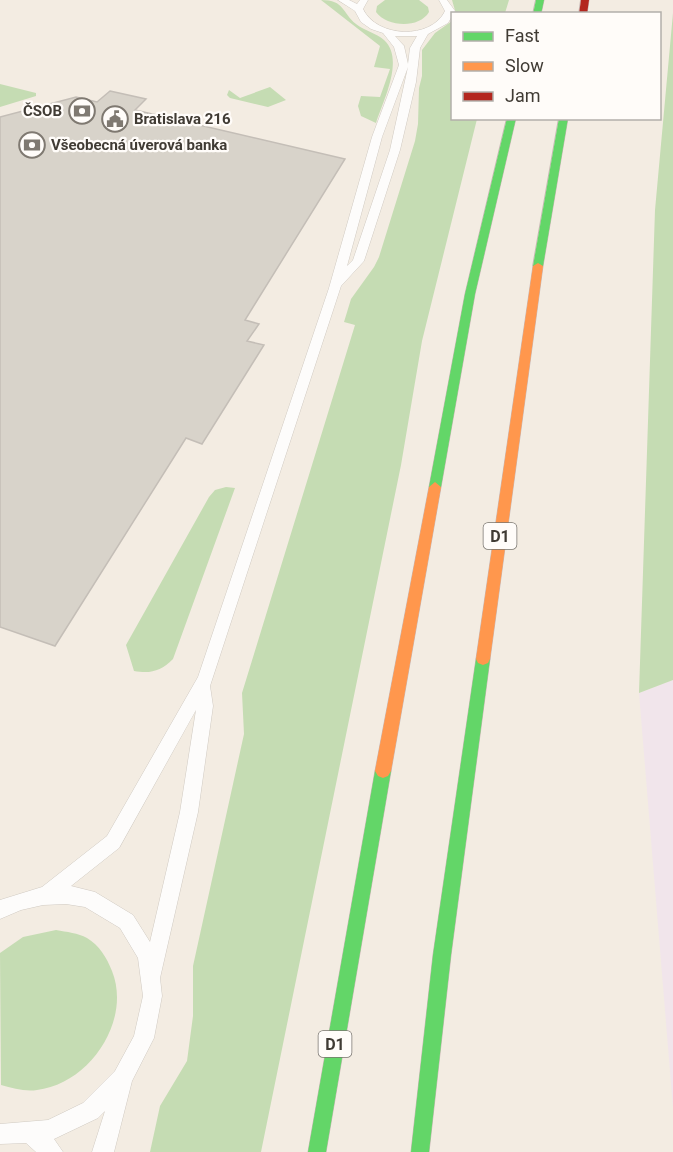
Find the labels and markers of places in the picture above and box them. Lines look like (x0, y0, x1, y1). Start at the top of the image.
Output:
bank icon: ČSOB (67, 96, 97, 126)
place label: ČSOB (23, 102, 62, 120)
public building icon: Bratislava 216 (100, 104, 130, 134)
place label: Bratislava 216 (134, 110, 231, 128)
bank icon: Všeobecná úverová banka (17, 130, 47, 160)
place label: Všeobecná úverová banka (51, 136, 227, 154)

